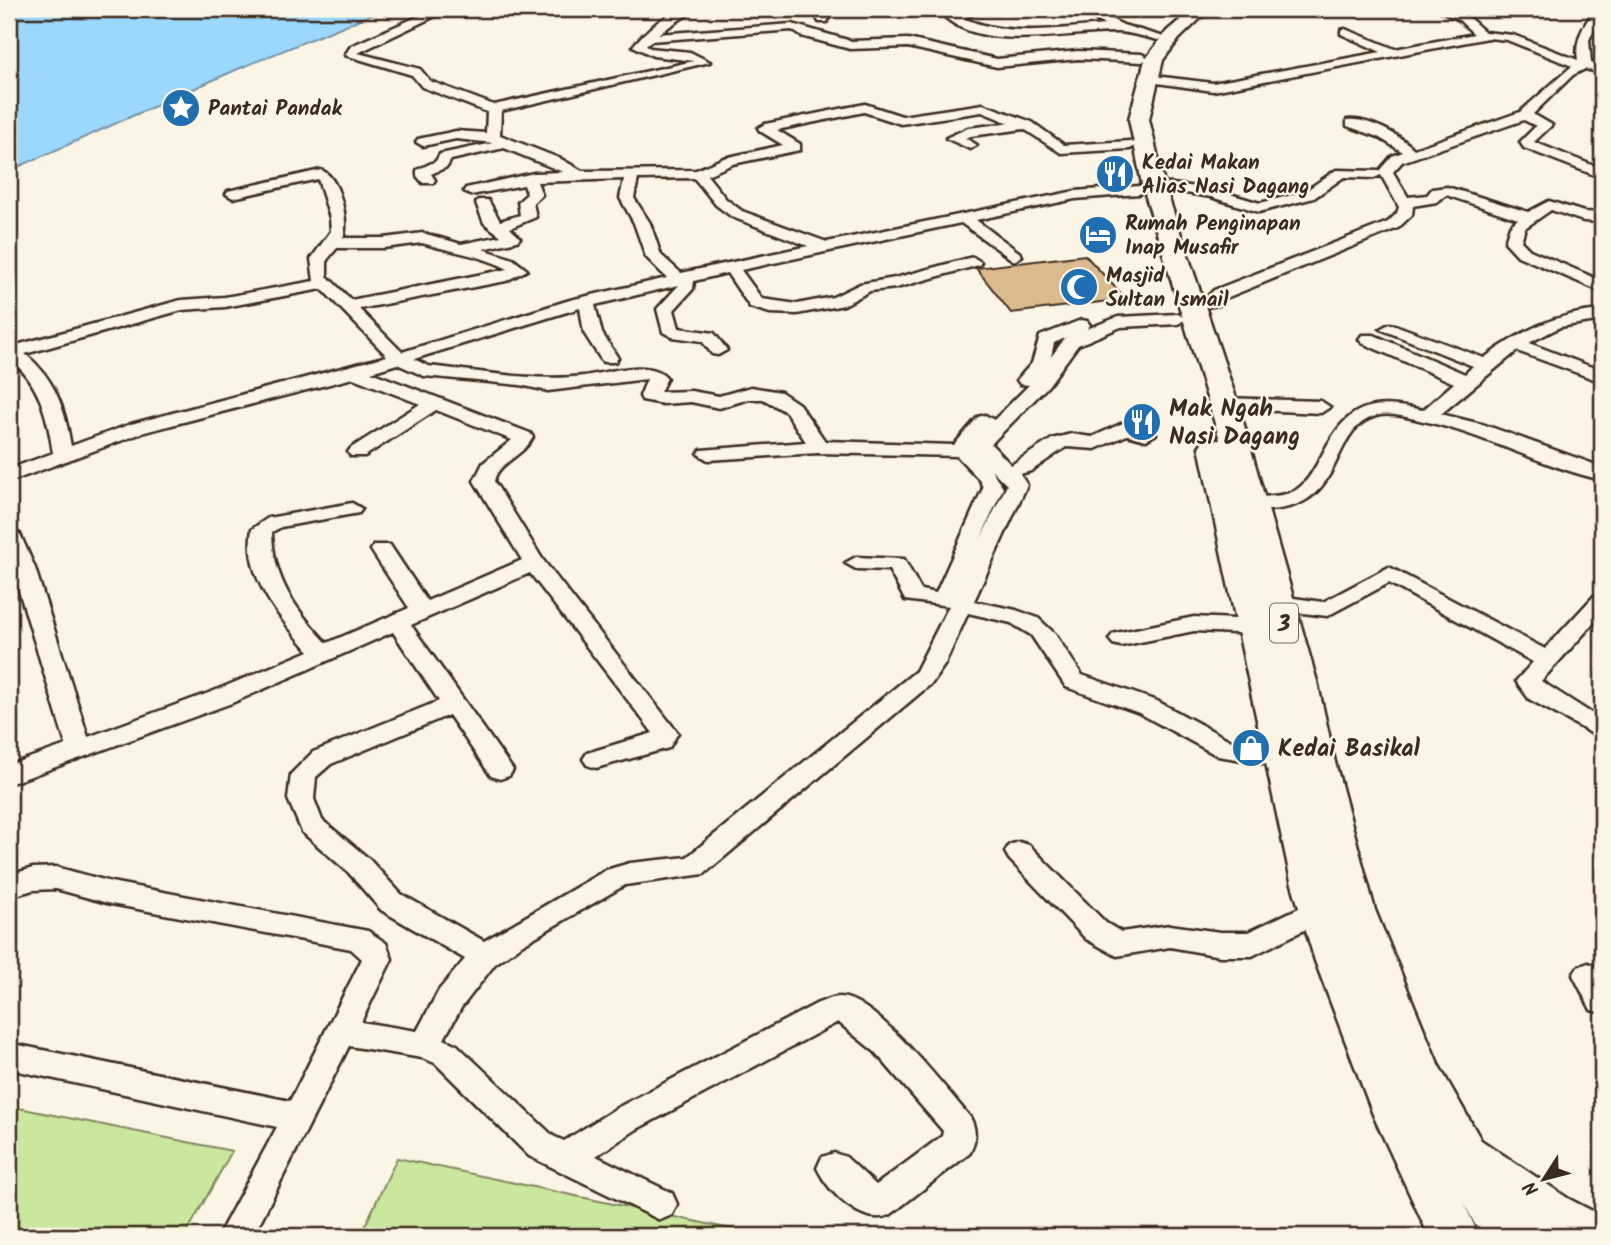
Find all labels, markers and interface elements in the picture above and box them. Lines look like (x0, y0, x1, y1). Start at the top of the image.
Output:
place icon: Pantai Pandak (160, 87, 202, 129)
place label: Pantai Pandak (208, 93, 343, 126)
place label: Kedai Makan Alias Nasi Dagang (1142, 147, 1309, 204)
restaurant icon: Kedai Makan Alias Nasi Dagang (1094, 153, 1136, 195)
place label: Rumah Penginapan Inap Musafir (1125, 208, 1301, 265)
hotel icon: Rumah Penginapan Inap Musafir (1077, 214, 1119, 256)
place label: Masjid Sultan Ismail (1106, 260, 1229, 317)
mosque icon: Masjid Sultan Ismail (1058, 266, 1100, 308)
place label: Mak Ngah Nasi Dagang (1169, 390, 1300, 457)
restaurant icon: Mak Ngah Nasi Dagang (1121, 401, 1163, 443)
road number: 3 (1270, 604, 1298, 642)
shop icon: Kedai Basikal (1230, 727, 1272, 769)
place label: Kedai Basikal (1278, 730, 1421, 769)
north arrow (1510, 1144, 1580, 1214)
text: N (1516, 1174, 1548, 1201)

